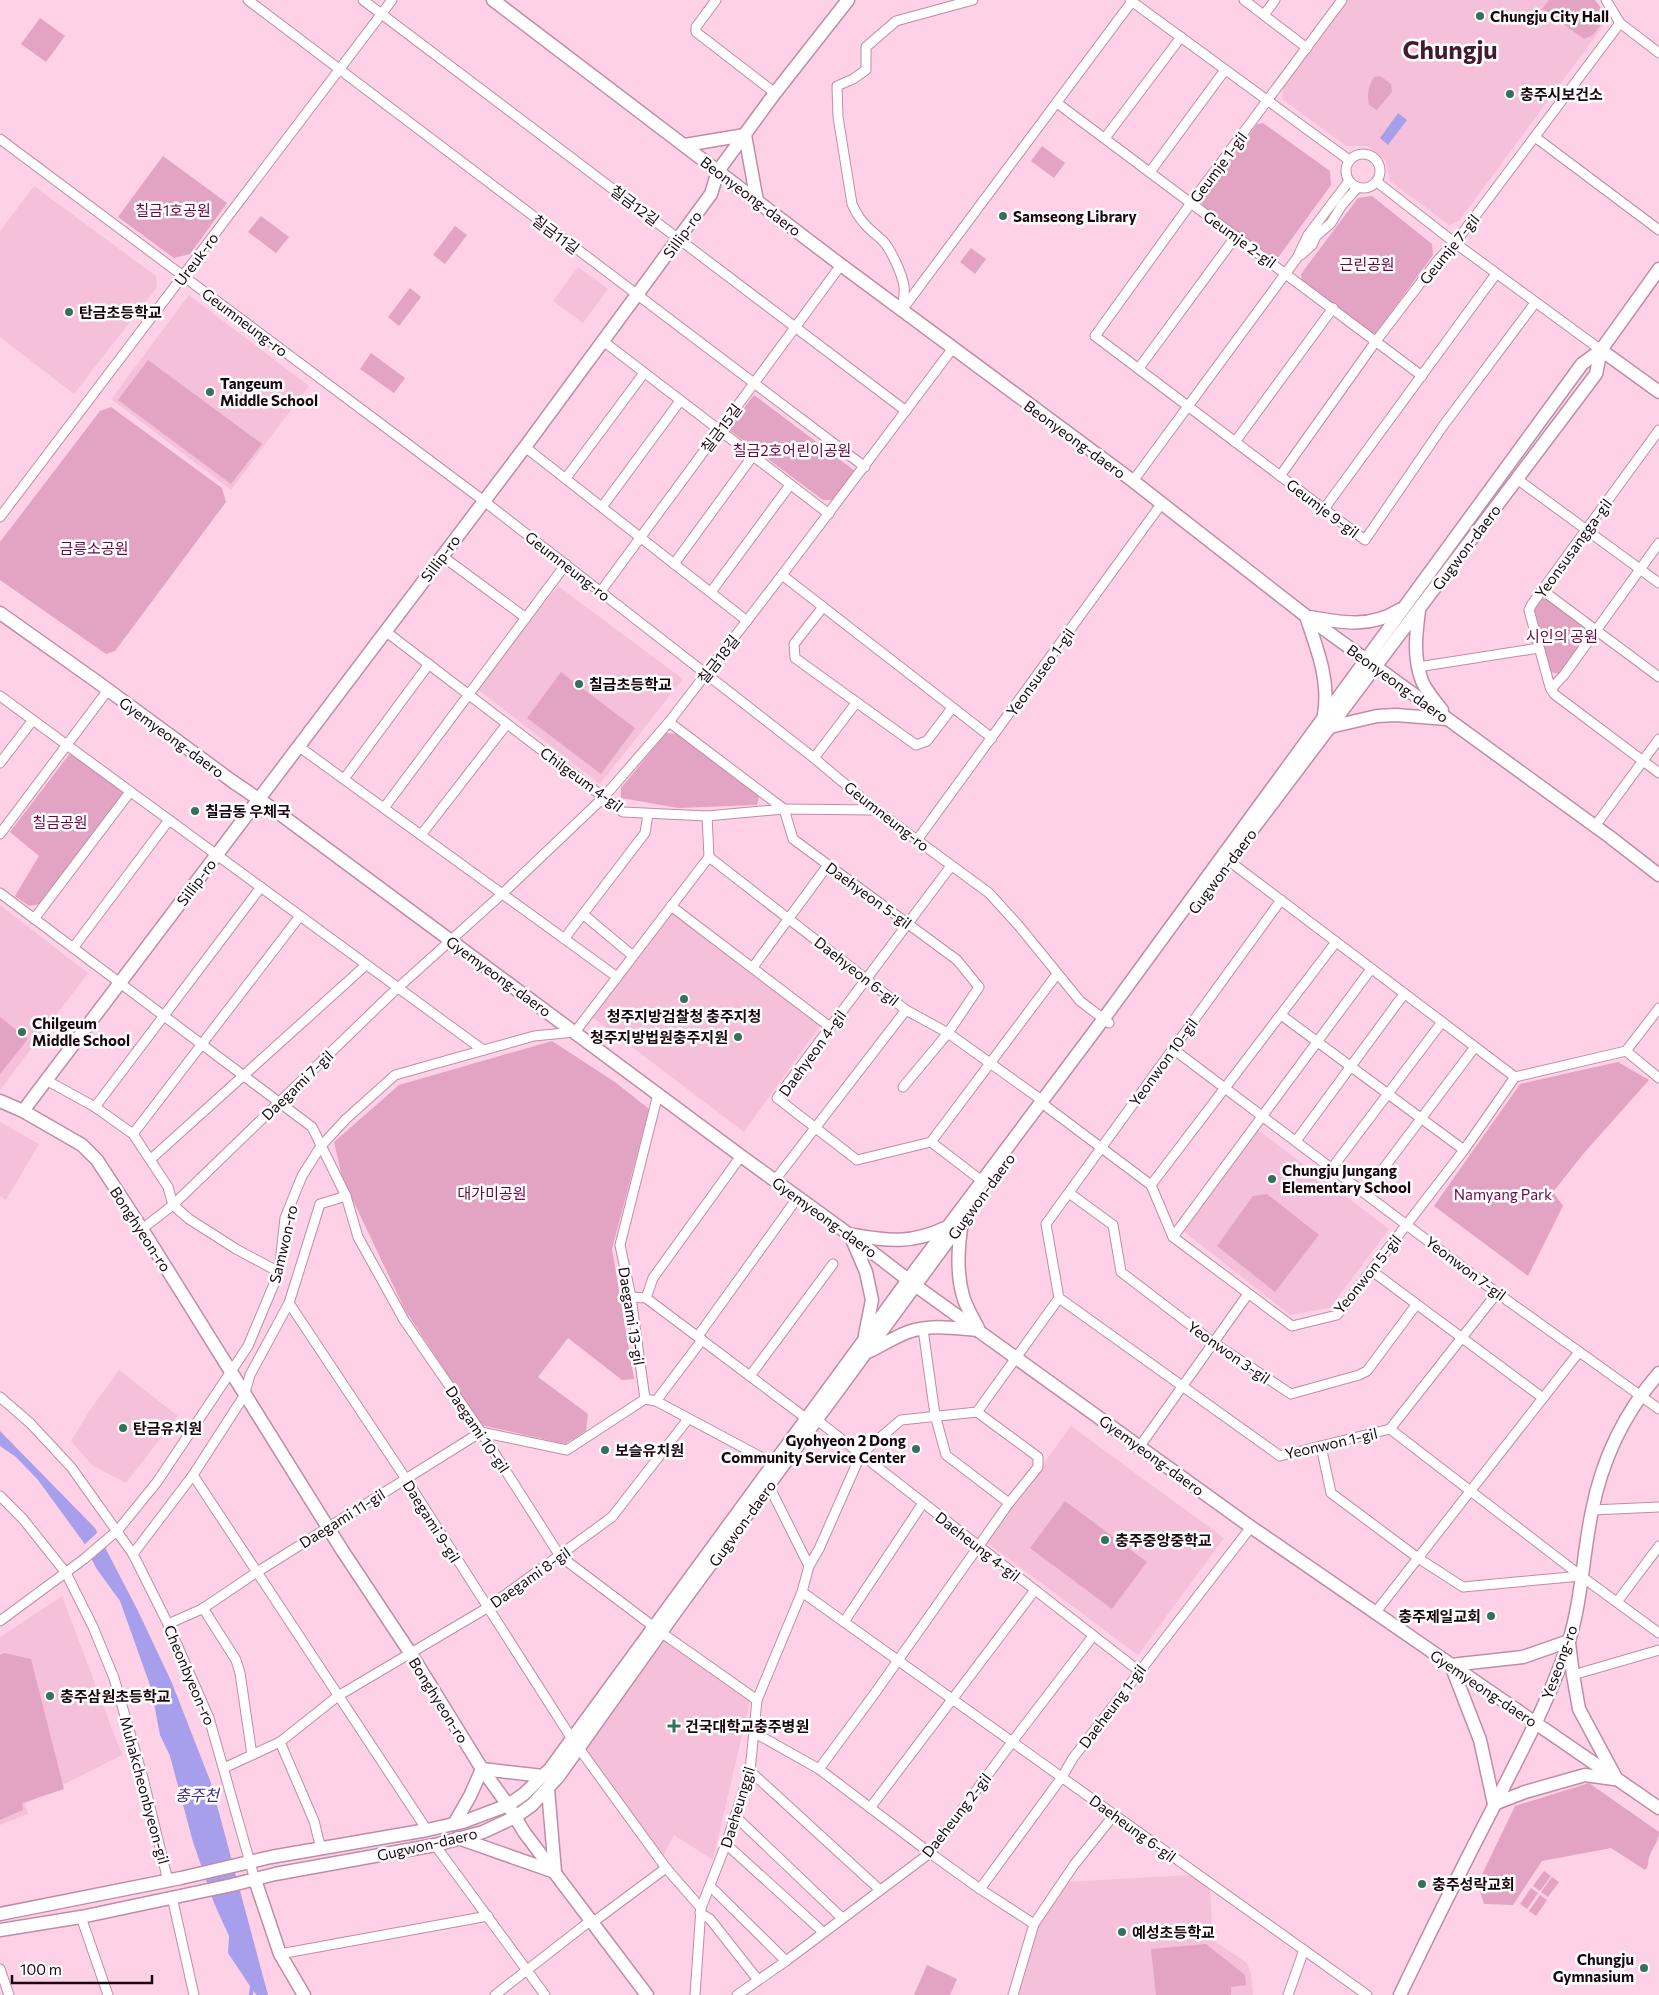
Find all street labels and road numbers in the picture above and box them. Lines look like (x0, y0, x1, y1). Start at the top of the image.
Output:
street label: Geumje 1-gil (1186, 128, 1250, 206)
street label: Beonyeong-daero (697, 152, 805, 240)
street label: 칠금12길 (607, 181, 663, 229)
street label: Sillip-ro (659, 207, 705, 261)
street label: Geumje 2-gil (1200, 207, 1280, 271)
street label: 칠금11길 (529, 210, 583, 258)
street label: Geumje 7-gil (1415, 210, 1483, 288)
street label: Ureuk-ro (170, 229, 222, 289)
street label: Geumneung-ro (199, 284, 291, 360)
street label: Beonyeong-daero (1021, 396, 1129, 482)
street label: 칠금15길 (697, 400, 745, 456)
street label: Geumje 9-gil (1283, 475, 1363, 541)
street label: Yeonsusangga-gil (1531, 495, 1615, 601)
street label: Gugwon-daero (1428, 501, 1504, 593)
street label: Geumneung-ro (522, 527, 614, 605)
street label: Sillip-ro (417, 531, 463, 585)
street label: Yeonsuseo 1-gil (1002, 625, 1078, 719)
street label: 칠금18길 (693, 631, 743, 687)
street label: Beonyeong-daero (1344, 640, 1452, 726)
street label: Gyemyeong-daero (116, 693, 228, 781)
street label: Chilgeum 4-gil (537, 743, 627, 815)
street label: Geumneung-ro (841, 777, 933, 855)
street label: Gugwon-daero (1184, 825, 1260, 917)
street label: Sillip-ro (173, 855, 219, 909)
street label: Daehyeon 5-gil (823, 858, 915, 932)
street label: Gyemyeong-daero (443, 932, 555, 1020)
street label: Daehyeon 6-gil (811, 932, 903, 1010)
street label: Daehyeon 4-gil (775, 1006, 849, 1100)
street label: Yeonwon 10-gil (1125, 1015, 1201, 1109)
street label: Daegami 7-gil (257, 1046, 337, 1124)
street label: Gugwon-daero (944, 1149, 1018, 1243)
street label: Gyemyeong-daero (769, 1173, 881, 1261)
street label: Bonghyeon-ro (107, 1183, 175, 1275)
street label: Samwon-ro (265, 1203, 301, 1285)
street label: Yeonwon 5-gil (1330, 1231, 1404, 1317)
street label: Yeonwon 7-gil (1422, 1232, 1510, 1304)
street label: Daegami 13-gil (615, 1265, 649, 1367)
street label: Yeonwon 3-gil (1184, 1317, 1274, 1387)
street label: Daegami 10-gil (442, 1382, 514, 1476)
street label: Gyemyeong-daero (1096, 1411, 1208, 1499)
street label: Yeonwon 1-gil (1283, 1424, 1379, 1462)
street label: Daegami 9-gil (400, 1476, 464, 1566)
street label: Gugwon-daero (705, 1476, 779, 1570)
street label: Daegami 11-gil (296, 1485, 388, 1551)
street label: Daeheung 4-gil (932, 1507, 1024, 1585)
street label: Daegami 8-gil (486, 1543, 574, 1611)
street label: Cheonbyeon-ro (161, 1622, 219, 1728)
street label: Yeseong-ro (1537, 1623, 1581, 1701)
street label: Gyemyeong-daero (1427, 1646, 1541, 1730)
street label: Bonghyeon-ro (405, 1654, 473, 1746)
street label: Daeheung 1-gil (1075, 1661, 1149, 1751)
street label: Muhakcheonbyeon-gil (117, 1714, 173, 1866)
street label: Daeheunggil (716, 1764, 758, 1850)
street label: Daeheung 2-gil (918, 1769, 994, 1861)
street label: Daeheung 6-gil (1086, 1791, 1180, 1865)
street label: Gugwon-daero (375, 1824, 479, 1864)

